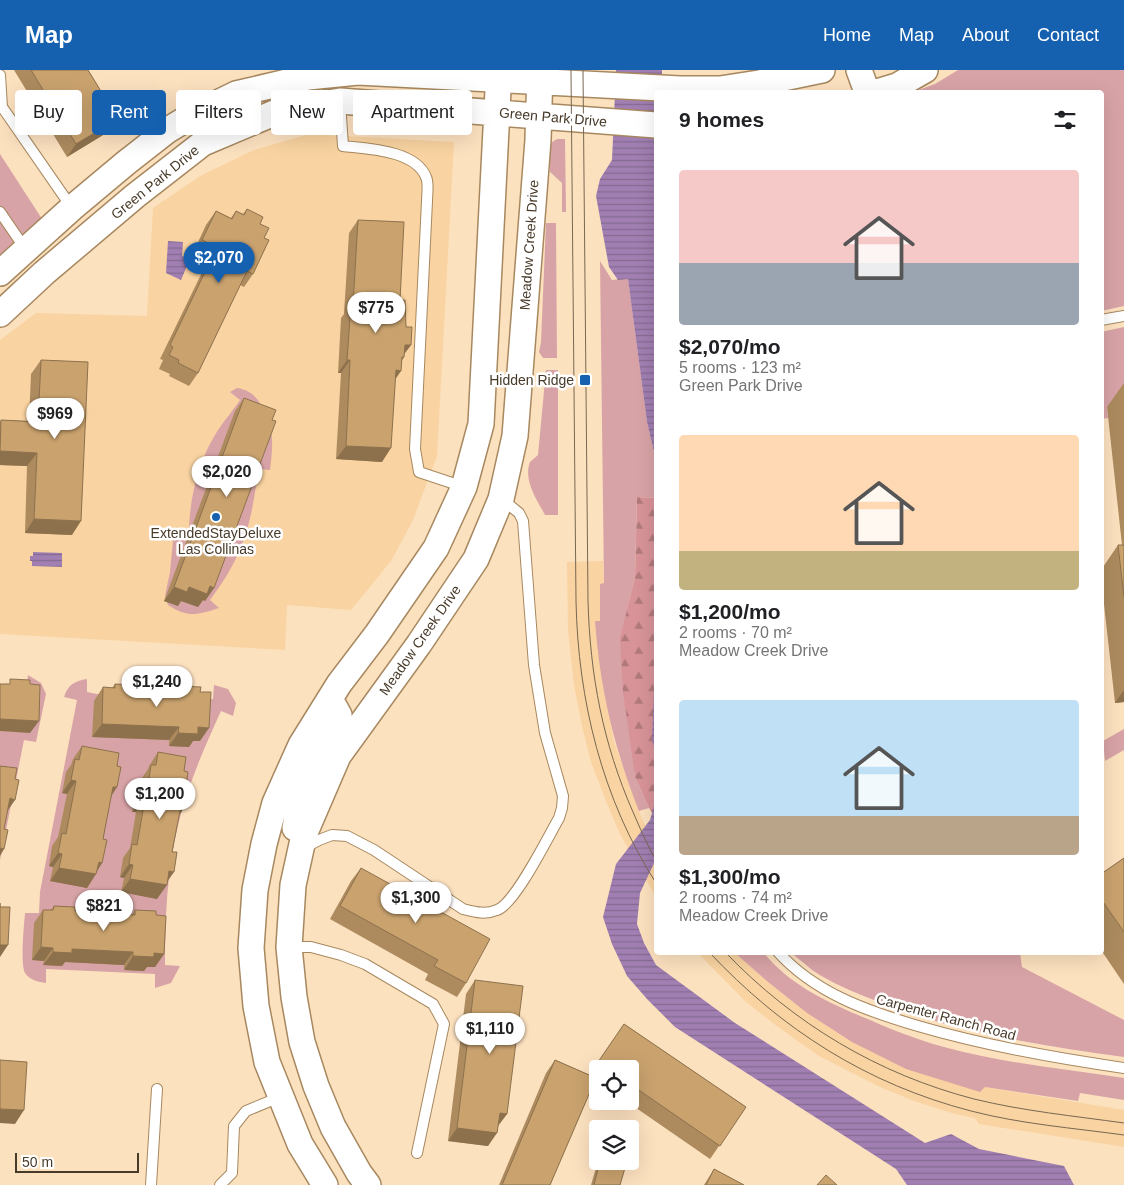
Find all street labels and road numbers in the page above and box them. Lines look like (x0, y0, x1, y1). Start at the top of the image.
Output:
street label: Green Park Drive (498, 104, 608, 130)
street label: Green Park Drive (108, 142, 202, 222)
street label: Meadow Creek Drive (516, 179, 542, 311)
street label: Meadow Creek Drive (376, 582, 464, 698)
street label: Carpenter Ranch Road (874, 991, 1018, 1043)

